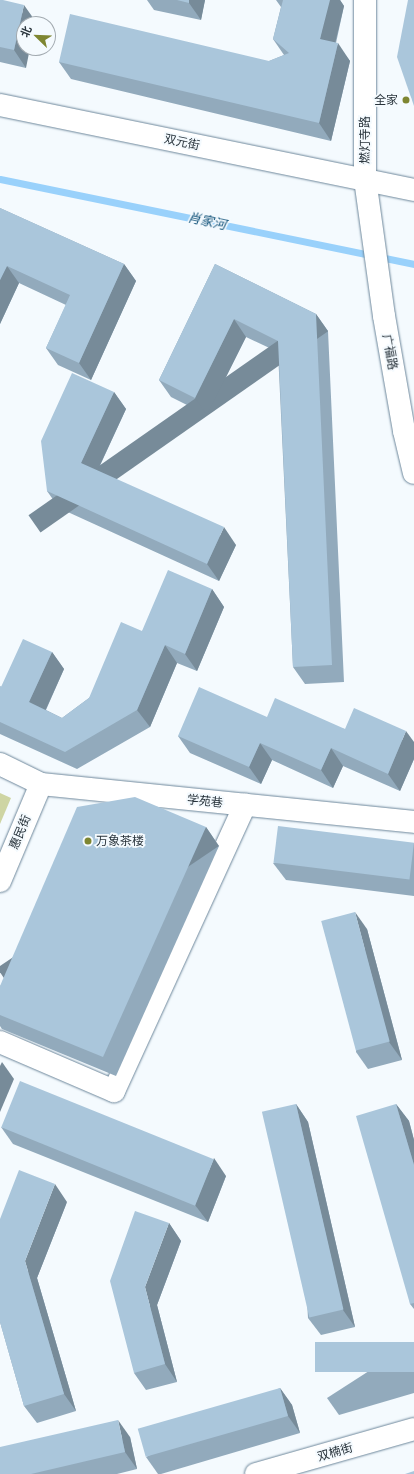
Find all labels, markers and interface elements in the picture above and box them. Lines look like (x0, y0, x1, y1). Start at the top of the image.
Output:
north arrow (16, 16, 56, 56)
text: 北 (17, 24, 34, 39)
place label: 全家 (374, 93, 398, 107)
marker: 全家 (401, 95, 411, 105)
street label: 燃灯寺路 (358, 116, 372, 164)
street label: 双元街 (163, 131, 201, 153)
water label: 肖家河 (186, 209, 228, 233)
street label: 广福路 (380, 333, 400, 371)
street label: 学苑巷 (186, 792, 224, 810)
street label: 惠民街 (6, 813, 34, 851)
place label: 万象茶楼 (96, 834, 144, 848)
marker: 万象茶楼 (83, 836, 93, 846)
street label: 双楠街 (316, 1440, 354, 1464)

